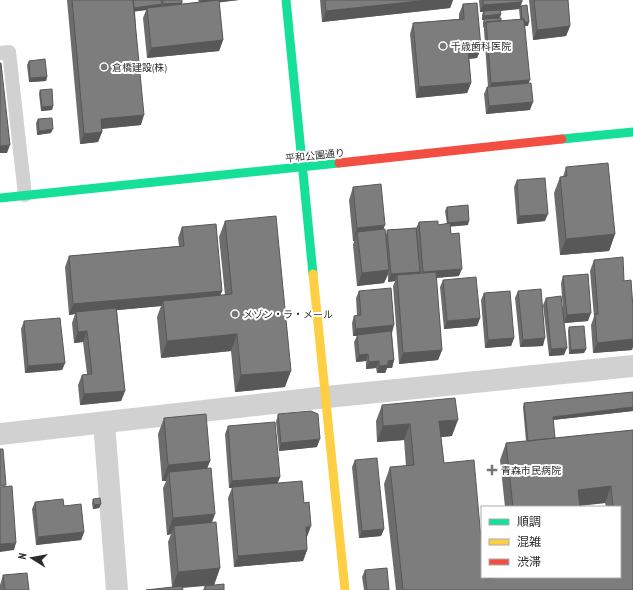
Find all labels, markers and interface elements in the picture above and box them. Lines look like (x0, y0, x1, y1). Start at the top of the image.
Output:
place label: 千歳歯科医院 (451, 40, 511, 53)
marker: 千歳歯科医院 (438, 41, 448, 51)
place label: 倉橋建設(株) (112, 61, 167, 74)
marker: 倉橋建設(株) (99, 62, 109, 72)
street label: 平和公園通り (285, 146, 346, 165)
place label: メゾン・ラ・メール (243, 308, 333, 321)
marker: メゾン・ラ・メール (230, 309, 240, 319)
marker: 青森市民病院 (486, 464, 498, 476)
place label: 青森市民病院 (501, 464, 561, 477)
legend (481, 506, 621, 578)
text: 順調 (517, 514, 541, 529)
text: 混雑 (517, 534, 541, 549)
north arrow (12, 538, 52, 578)
text: N (15, 552, 30, 560)
text: 渋滞 (517, 554, 541, 569)

